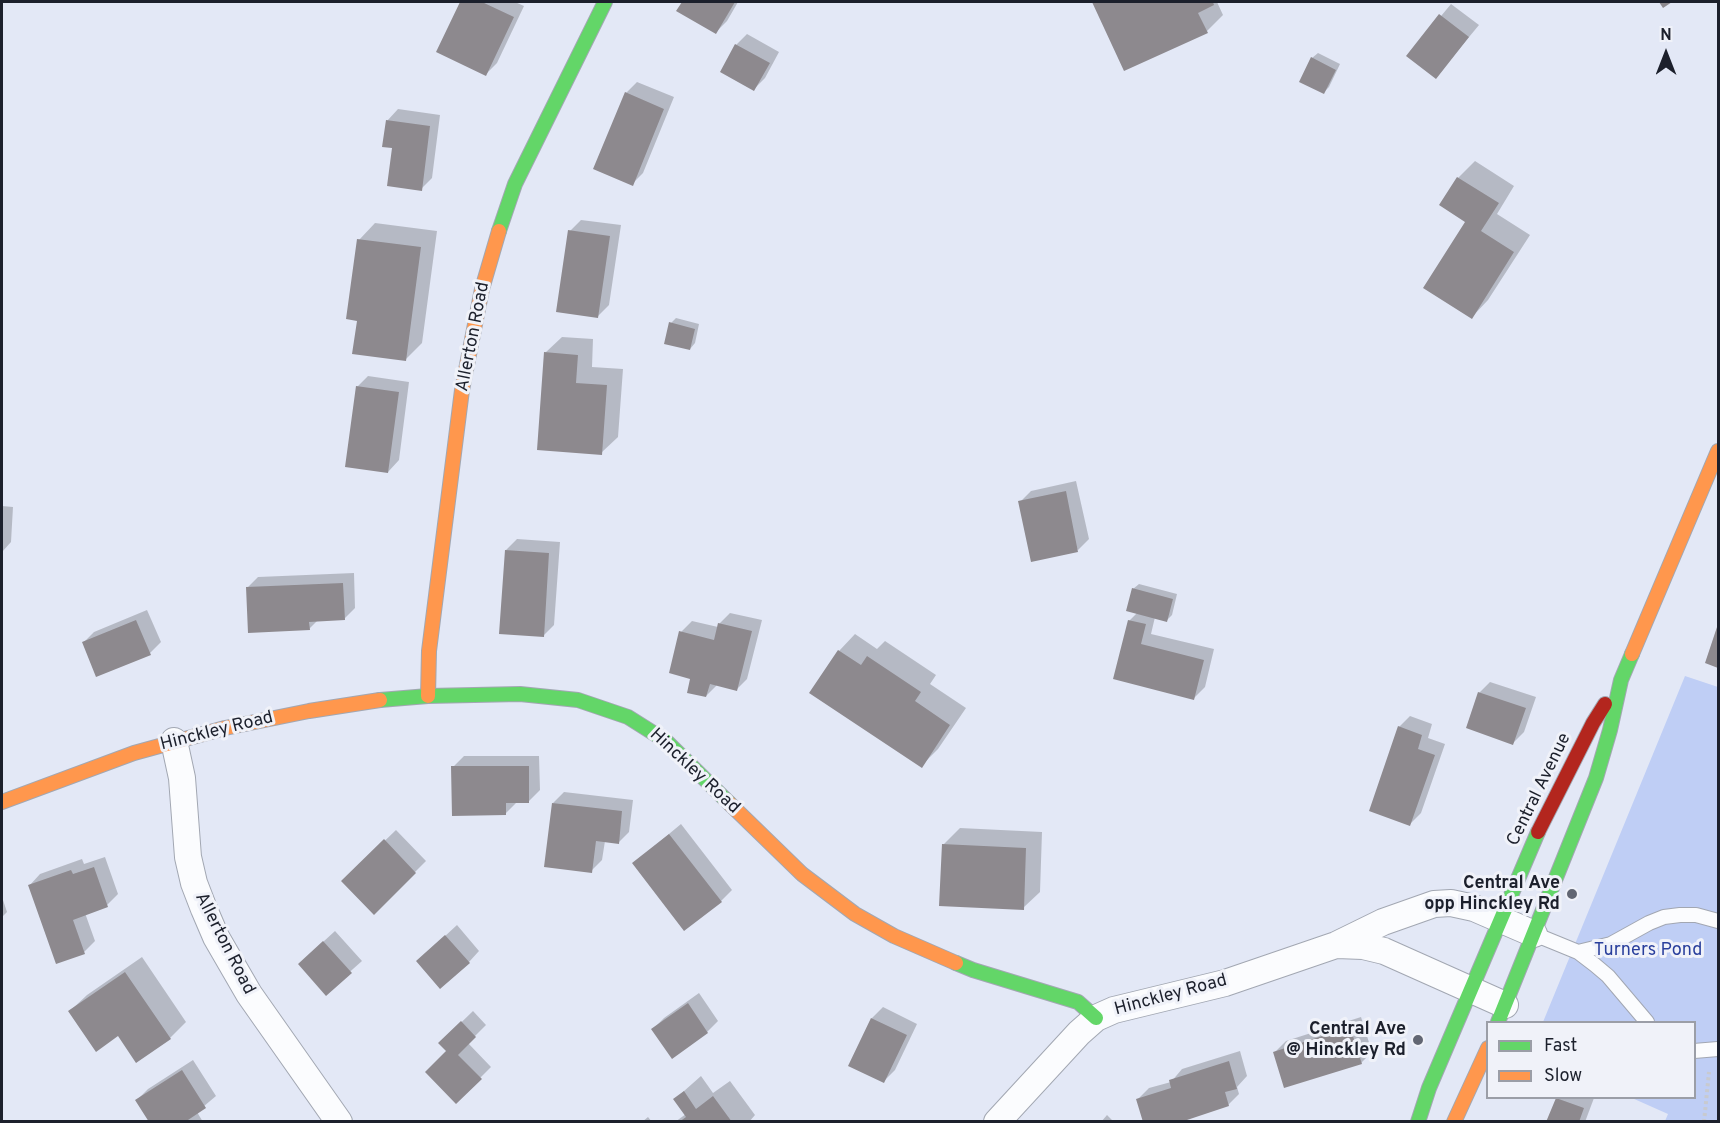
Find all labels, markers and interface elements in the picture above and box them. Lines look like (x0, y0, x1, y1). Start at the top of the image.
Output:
north arrow (1636, 24, 1696, 84)
text: N (1660, 26, 1672, 46)
street label: Allerton Road (453, 280, 495, 394)
street label: Hinckley Road (158, 708, 276, 756)
street label: Hinckley Road (644, 725, 744, 819)
street label: Central Avenue (1503, 730, 1577, 850)
place label: Central Ave opp Hinckley Rd (1424, 873, 1560, 916)
marker: Central Ave opp Hinckley Rd (1565, 887, 1579, 901)
street label: Allerton Road (189, 889, 259, 999)
park label: Turners Pond (1594, 940, 1702, 962)
street label: Hinckley Road (1112, 971, 1230, 1021)
place label: Central Ave @ Hinckley Rd (1286, 1019, 1406, 1062)
legend (1486, 1021, 1696, 1099)
marker: Central Ave @ Hinckley Rd (1411, 1033, 1425, 1047)
text: Fast (1544, 1035, 1577, 1058)
text: Slow (1544, 1065, 1582, 1088)

